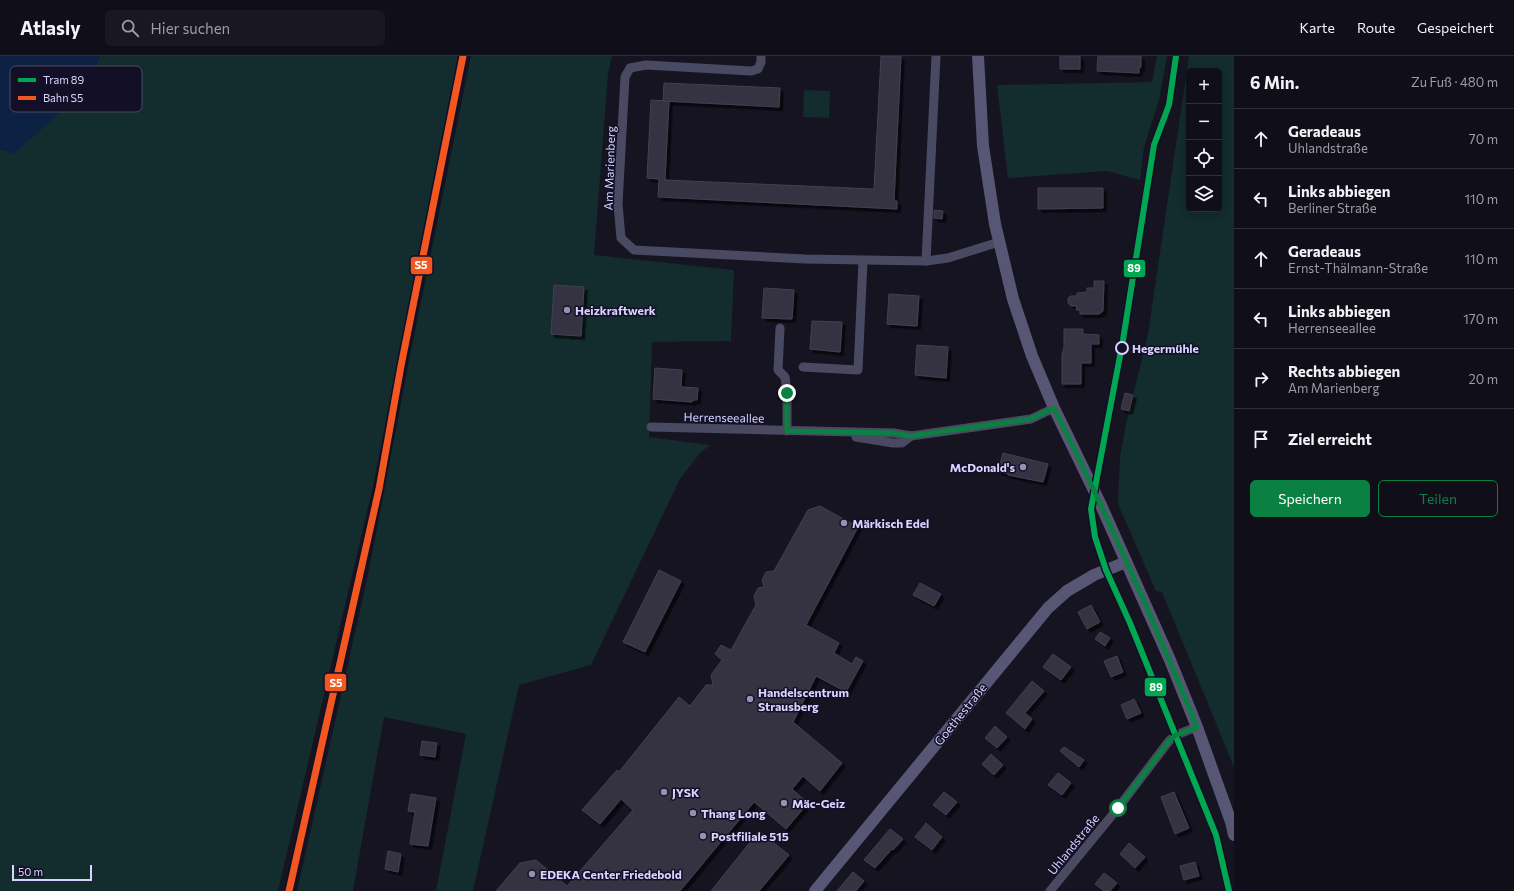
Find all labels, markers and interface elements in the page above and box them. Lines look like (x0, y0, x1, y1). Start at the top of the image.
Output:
search box (105, 10, 385, 46)
text: Atlasly (20, 16, 81, 39)
icon: search (119, 17, 141, 39)
text: Hier suchen (151, 19, 230, 37)
text: Karte (1300, 19, 1335, 36)
text: Route (1357, 19, 1395, 36)
text: Gespeichert (1417, 19, 1494, 36)
legend (10, 66, 142, 112)
map controls (1186, 68, 1222, 212)
button: + (1186, 68, 1222, 104)
text: 6 Min. (1250, 72, 1299, 93)
text: Tram 89 (43, 73, 85, 86)
text: Zu Fuß · 480 m (1411, 74, 1498, 90)
text: Bahn S5 (43, 91, 83, 104)
button: − (1186, 104, 1222, 140)
text: Geradeaus (1288, 122, 1361, 140)
street label: Am Marienberg (601, 125, 617, 210)
icon: ahead (1250, 128, 1272, 150)
text: 70 m (1469, 131, 1498, 147)
button: locate (1186, 140, 1222, 176)
text: Uhlandstraße (1288, 140, 1368, 156)
button: layers (1186, 176, 1222, 212)
text: Links abbiegen (1288, 182, 1390, 200)
icon: left (1250, 188, 1272, 210)
text: 110 m (1465, 191, 1498, 207)
text: Berliner Straße (1288, 200, 1377, 216)
text: Geradeaus (1288, 242, 1361, 260)
icon: ahead (1250, 248, 1272, 270)
text: 110 m (1465, 251, 1498, 267)
line badge: S5 (410, 256, 433, 275)
text: S5 (414, 258, 428, 271)
line badge: 89 (1123, 259, 1146, 278)
text: Ernst-Thälmann-Straße (1288, 260, 1428, 276)
text: 89 (1127, 261, 1141, 274)
text: Links abbiegen (1288, 302, 1390, 320)
place label: Heizkraftwerk (575, 303, 656, 317)
marker: Heizkraftwerk (562, 305, 572, 315)
icon: left (1250, 308, 1272, 330)
text: 170 m (1463, 311, 1498, 327)
text: Herrenseeallee (1288, 320, 1376, 336)
marker: Hegermühle (1115, 341, 1129, 355)
place label: Hegermühle (1132, 341, 1199, 355)
text: Rechts abbiegen (1288, 362, 1400, 380)
icon: right (1250, 368, 1272, 390)
text: 20 m (1469, 371, 1498, 387)
text: Am Marienberg (1288, 380, 1380, 396)
route end (778, 384, 796, 402)
street label: Herrenseeallee (683, 409, 765, 425)
icon: arrive (1250, 428, 1272, 450)
text: Ziel erreicht (1288, 430, 1372, 448)
place label: McDonald's (950, 460, 1015, 474)
marker: McDonald's (1018, 462, 1028, 472)
button: Speichern (1250, 480, 1370, 517)
button: Teilen (1378, 480, 1498, 517)
place label: Märkisch Edel (852, 516, 929, 530)
marker: Märkisch Edel (839, 518, 849, 528)
line badge: S5 (324, 673, 347, 692)
text: S5 (329, 676, 343, 689)
line badge: 89 (1144, 677, 1167, 697)
street label: Goethestraße (931, 680, 989, 748)
text: 89 (1149, 680, 1163, 693)
place label: Handelscentrum Strausberg (758, 685, 849, 713)
marker: Handelscentrum Strausberg (745, 694, 755, 704)
place label: JYSK (672, 785, 700, 800)
marker: JYSK (659, 787, 669, 797)
place label: Mäc-Geiz (792, 796, 845, 810)
marker: Mäc-Geiz (779, 798, 789, 808)
route start (1109, 799, 1127, 817)
place label: Thang Long (701, 806, 766, 820)
marker: Thang Long (688, 808, 698, 818)
street label: Uhlandstraße (1044, 811, 1102, 877)
place label: Postfiliale 515 (711, 829, 789, 843)
marker: Postfiliale 515 (698, 831, 708, 841)
scale bar (12, 863, 92, 882)
text: 50 m (18, 865, 43, 878)
place label: EDEKA Center Friedebold (540, 867, 682, 881)
marker: EDEKA Center Friedebold (527, 869, 537, 879)

